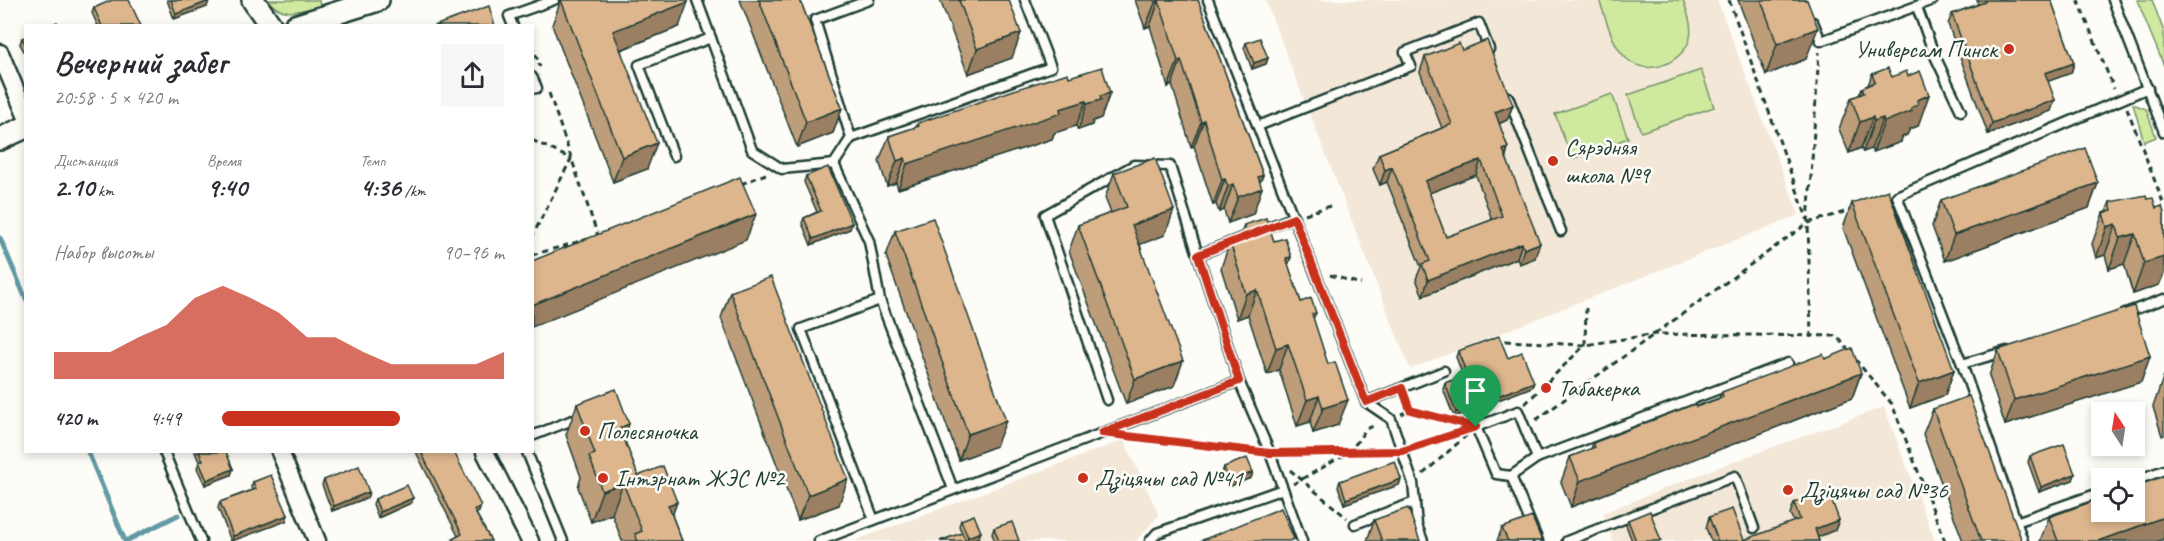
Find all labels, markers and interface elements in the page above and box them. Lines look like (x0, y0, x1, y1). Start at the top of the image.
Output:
place label: Универсам Пинск (1855, 34, 1999, 64)
text: Вечерний забег (54, 41, 227, 83)
marker: Универсам Пинск (2002, 42, 2016, 56)
button: share (441, 44, 504, 107)
text: 20:58 · 5 × 420 m (54, 85, 178, 110)
place label: Сярэдняя школа №9 (1565, 132, 1652, 190)
text: Дистанция (54, 151, 118, 171)
text: Время (207, 151, 241, 171)
text: Темп (360, 151, 386, 171)
marker: Сярэдняя школа №9 (1546, 154, 1560, 168)
text: 2.10 (54, 171, 94, 204)
text: 9:40 (207, 171, 247, 204)
text: 4:36 (360, 171, 401, 204)
text: km (94, 181, 114, 201)
text: /km (401, 181, 426, 201)
text: Набор высоты (54, 240, 153, 265)
text: 90–96 m (443, 240, 504, 265)
pin (1450, 365, 1501, 427)
place label: Табакерка (1558, 373, 1641, 403)
icon: arrive (1459, 374, 1492, 407)
marker: Табакерка (1539, 381, 1553, 395)
north arrow (2091, 402, 2145, 456)
map controls (2091, 402, 2145, 522)
text: 420 m (54, 406, 97, 431)
text: 4:49 (150, 406, 181, 431)
place label: Полесяночка (597, 416, 699, 446)
marker: Полесяночка (578, 424, 592, 438)
place label: Інтэрнат ЖЭС №2 (615, 463, 787, 493)
place label: Дзіцячы сад №41 (1095, 463, 1244, 494)
button: locate (2091, 468, 2145, 522)
marker: Інтэрнат ЖЭС №2 (596, 471, 610, 485)
marker: Дзіцячы сад №41 (1076, 471, 1090, 485)
place label: Дзіцячы сад №36 (1800, 475, 1949, 506)
marker: Дзіцячы сад №36 (1781, 483, 1795, 497)

